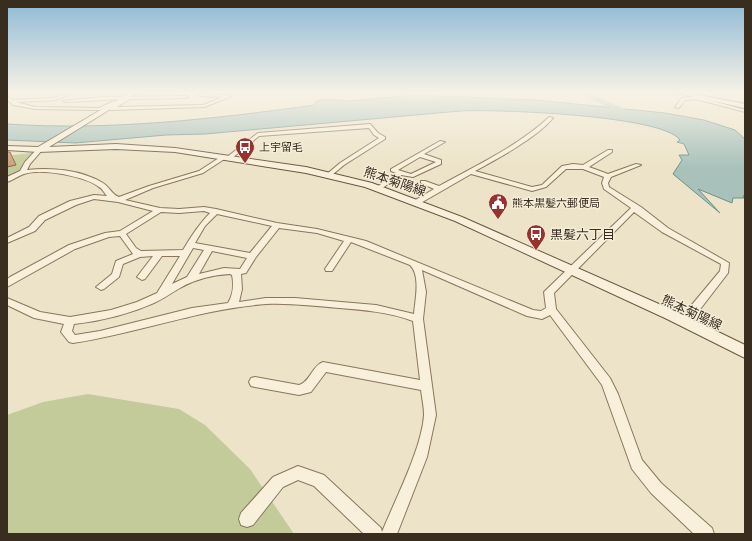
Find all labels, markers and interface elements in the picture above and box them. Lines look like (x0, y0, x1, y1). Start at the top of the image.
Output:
bus stop icon: 上宇留毛 (234, 136, 256, 164)
place label: 上宇留毛 (259, 141, 303, 154)
street label: 熊本菊陽線 (362, 164, 428, 199)
public building icon: 熊本黒髪六郵便局 (487, 192, 509, 220)
place label: 熊本黒髪六郵便局 (512, 197, 600, 210)
bus stop icon: 黒髪六丁目 (525, 223, 547, 251)
place label: 黒髪六丁目 (550, 227, 615, 242)
street label: 熊本菊陽線 (659, 292, 724, 333)

